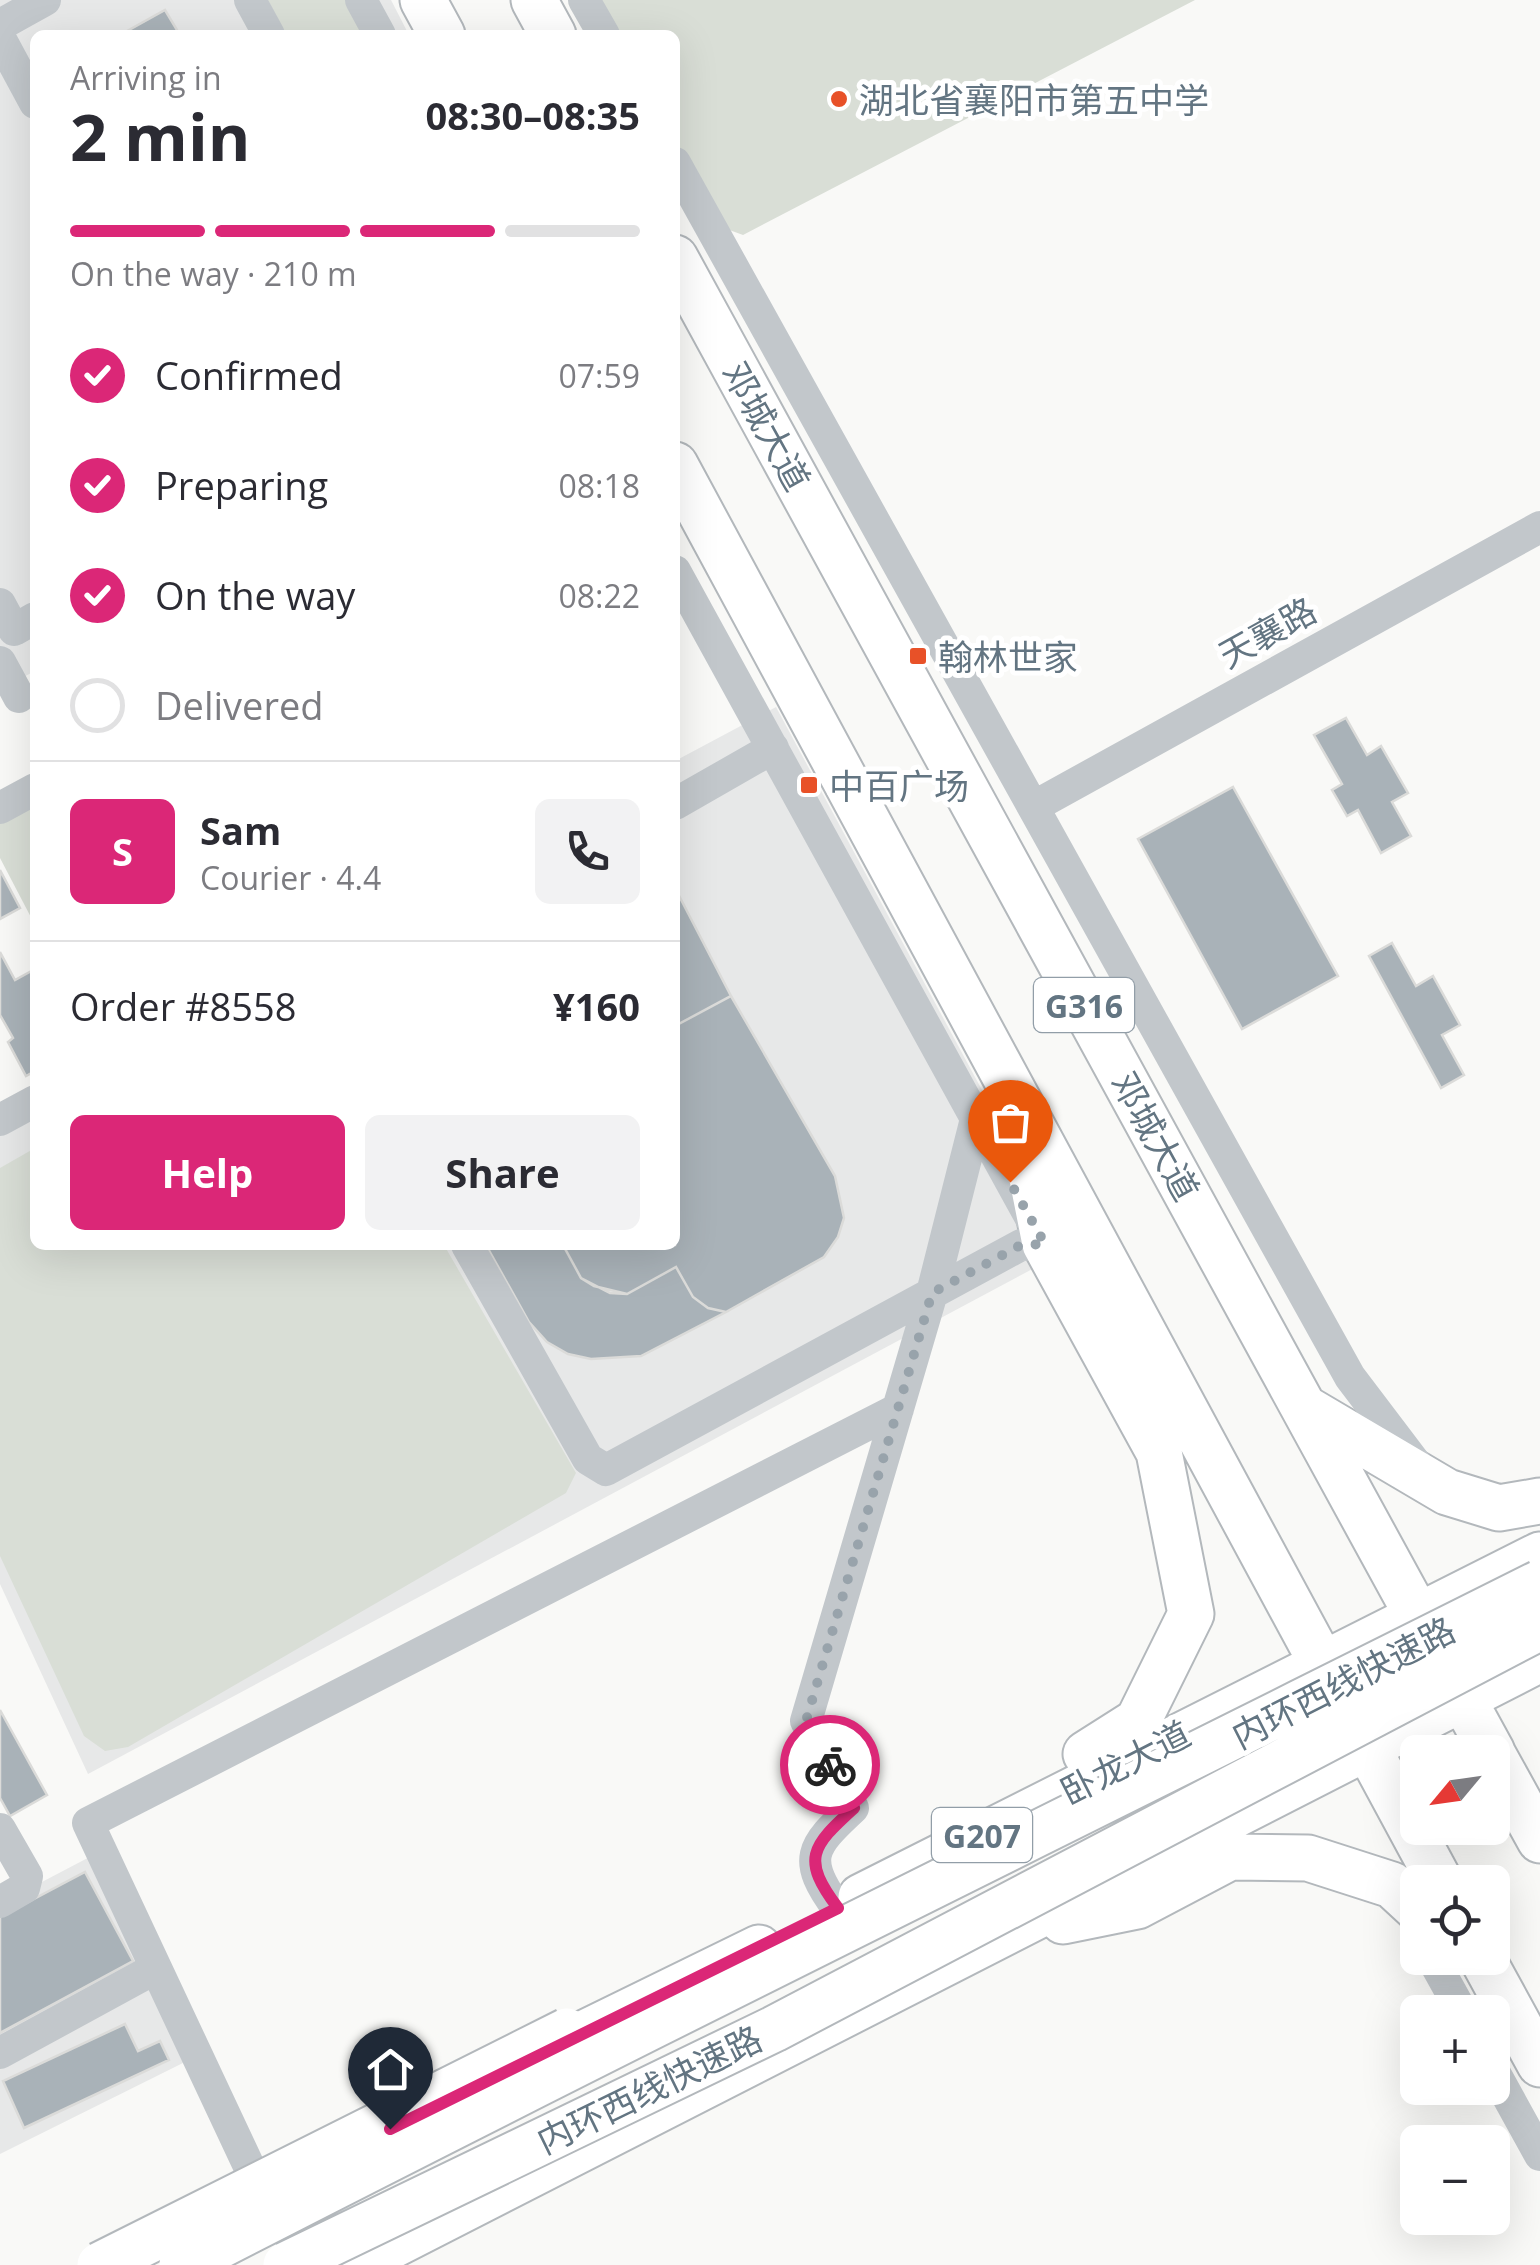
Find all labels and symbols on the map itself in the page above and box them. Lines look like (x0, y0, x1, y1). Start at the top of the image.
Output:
place label: 湖北省襄阳市第五中学 (859, 76, 1209, 123)
marker: 湖北省襄阳市第五中学 (828, 88, 850, 110)
street label: 邓城大道 (713, 353, 821, 499)
street label: 天襄路 (1210, 586, 1324, 678)
place label: 翰林世家 (938, 633, 1078, 680)
marker: 翰林世家 (907, 645, 929, 667)
place label: 中百广场 (829, 762, 969, 809)
marker: 中百广场 (798, 774, 820, 796)
road number: G316 (1034, 978, 1134, 1032)
street label: 邓城大道 (1102, 1063, 1210, 1209)
pin (968, 1080, 1053, 1183)
street label: 内环西线快速路 (1223, 1605, 1463, 1759)
street label: 卧龙大道 (1052, 1709, 1198, 1815)
courier (780, 1715, 880, 1815)
north arrow (1400, 1735, 1510, 1845)
road number: G207 (932, 1808, 1032, 1862)
street label: 内环西线快速路 (529, 2014, 769, 2164)
pin (348, 2027, 433, 2130)

